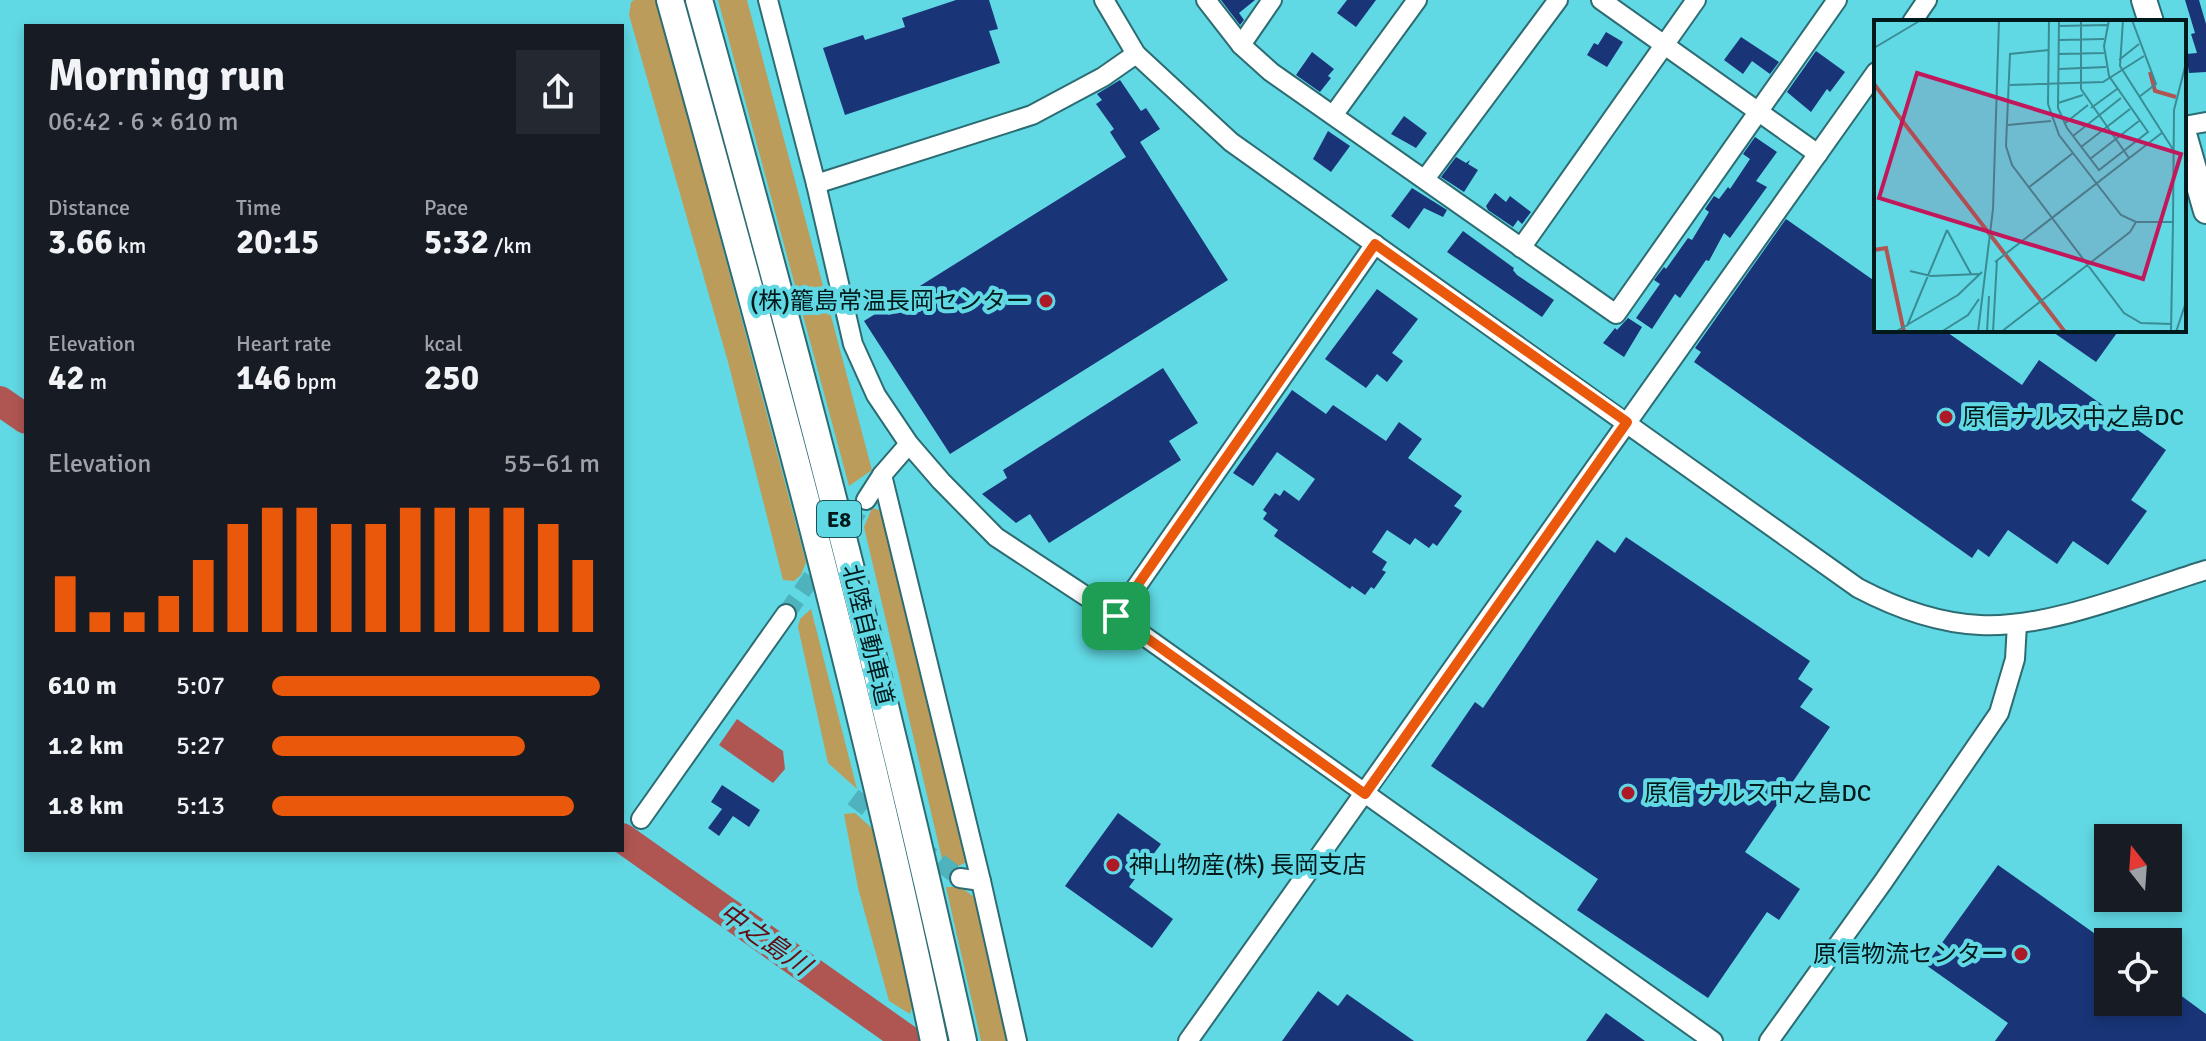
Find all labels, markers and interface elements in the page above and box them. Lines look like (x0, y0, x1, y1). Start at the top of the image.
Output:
inset map (1874, 20, 2186, 332)
text: Morning run (48, 49, 285, 103)
button: share (516, 50, 600, 134)
text: 06:42 · 6 × 610 m (48, 106, 239, 138)
text: Distance (48, 194, 130, 221)
text: Time (236, 194, 281, 221)
text: Pace (424, 194, 468, 221)
text: 3.66 (48, 221, 113, 263)
text: 20:15 (236, 221, 319, 263)
text: 5:32 (424, 221, 489, 263)
text: km (113, 232, 146, 259)
text: /km (489, 232, 532, 259)
place label: (株)籠島常温長岡センター (750, 286, 1030, 316)
marker: (株)籠島常温長岡センター (1037, 292, 1055, 310)
text: Elevation (48, 330, 136, 357)
text: Heart rate (236, 330, 331, 357)
text: kcal (424, 330, 463, 357)
text: 42 (48, 357, 85, 399)
text: 146 (236, 357, 291, 399)
text: 250 (424, 357, 479, 399)
text: m (85, 368, 107, 395)
text: bpm (291, 368, 337, 395)
place label: 原信ナルス中之島DC (1962, 402, 2184, 432)
marker: 原信ナルス中之島DC (1937, 408, 1955, 426)
text: Elevation (48, 448, 152, 480)
text: 55–61 m (504, 448, 600, 480)
road number: E8 (817, 501, 861, 537)
street label: 北陸自動車道 (836, 562, 900, 708)
pin (1082, 582, 1150, 650)
icon: arrive (1094, 594, 1138, 638)
text: 610 m (48, 670, 117, 702)
text: 5:07 (176, 670, 225, 702)
text: 1.2 km (48, 730, 124, 762)
text: 5:27 (176, 730, 225, 762)
place label: 原信 ナルス中之島DC (1644, 778, 1871, 808)
marker: 原信 ナルス中之島DC (1619, 784, 1637, 802)
text: 1.8 km (48, 790, 124, 822)
text: 5:13 (176, 790, 225, 822)
north arrow (2094, 824, 2182, 912)
map controls (2094, 824, 2182, 1016)
place label: 神山物産(株) 長岡支店 (1129, 850, 1366, 880)
marker: 神山物産(株) 長岡支店 (1104, 856, 1122, 874)
water label: 中之島川 (713, 897, 819, 984)
button: locate (2094, 928, 2182, 1016)
place label: 原信物流センター (1813, 939, 2005, 969)
marker: 原信物流センター (2012, 945, 2030, 963)

